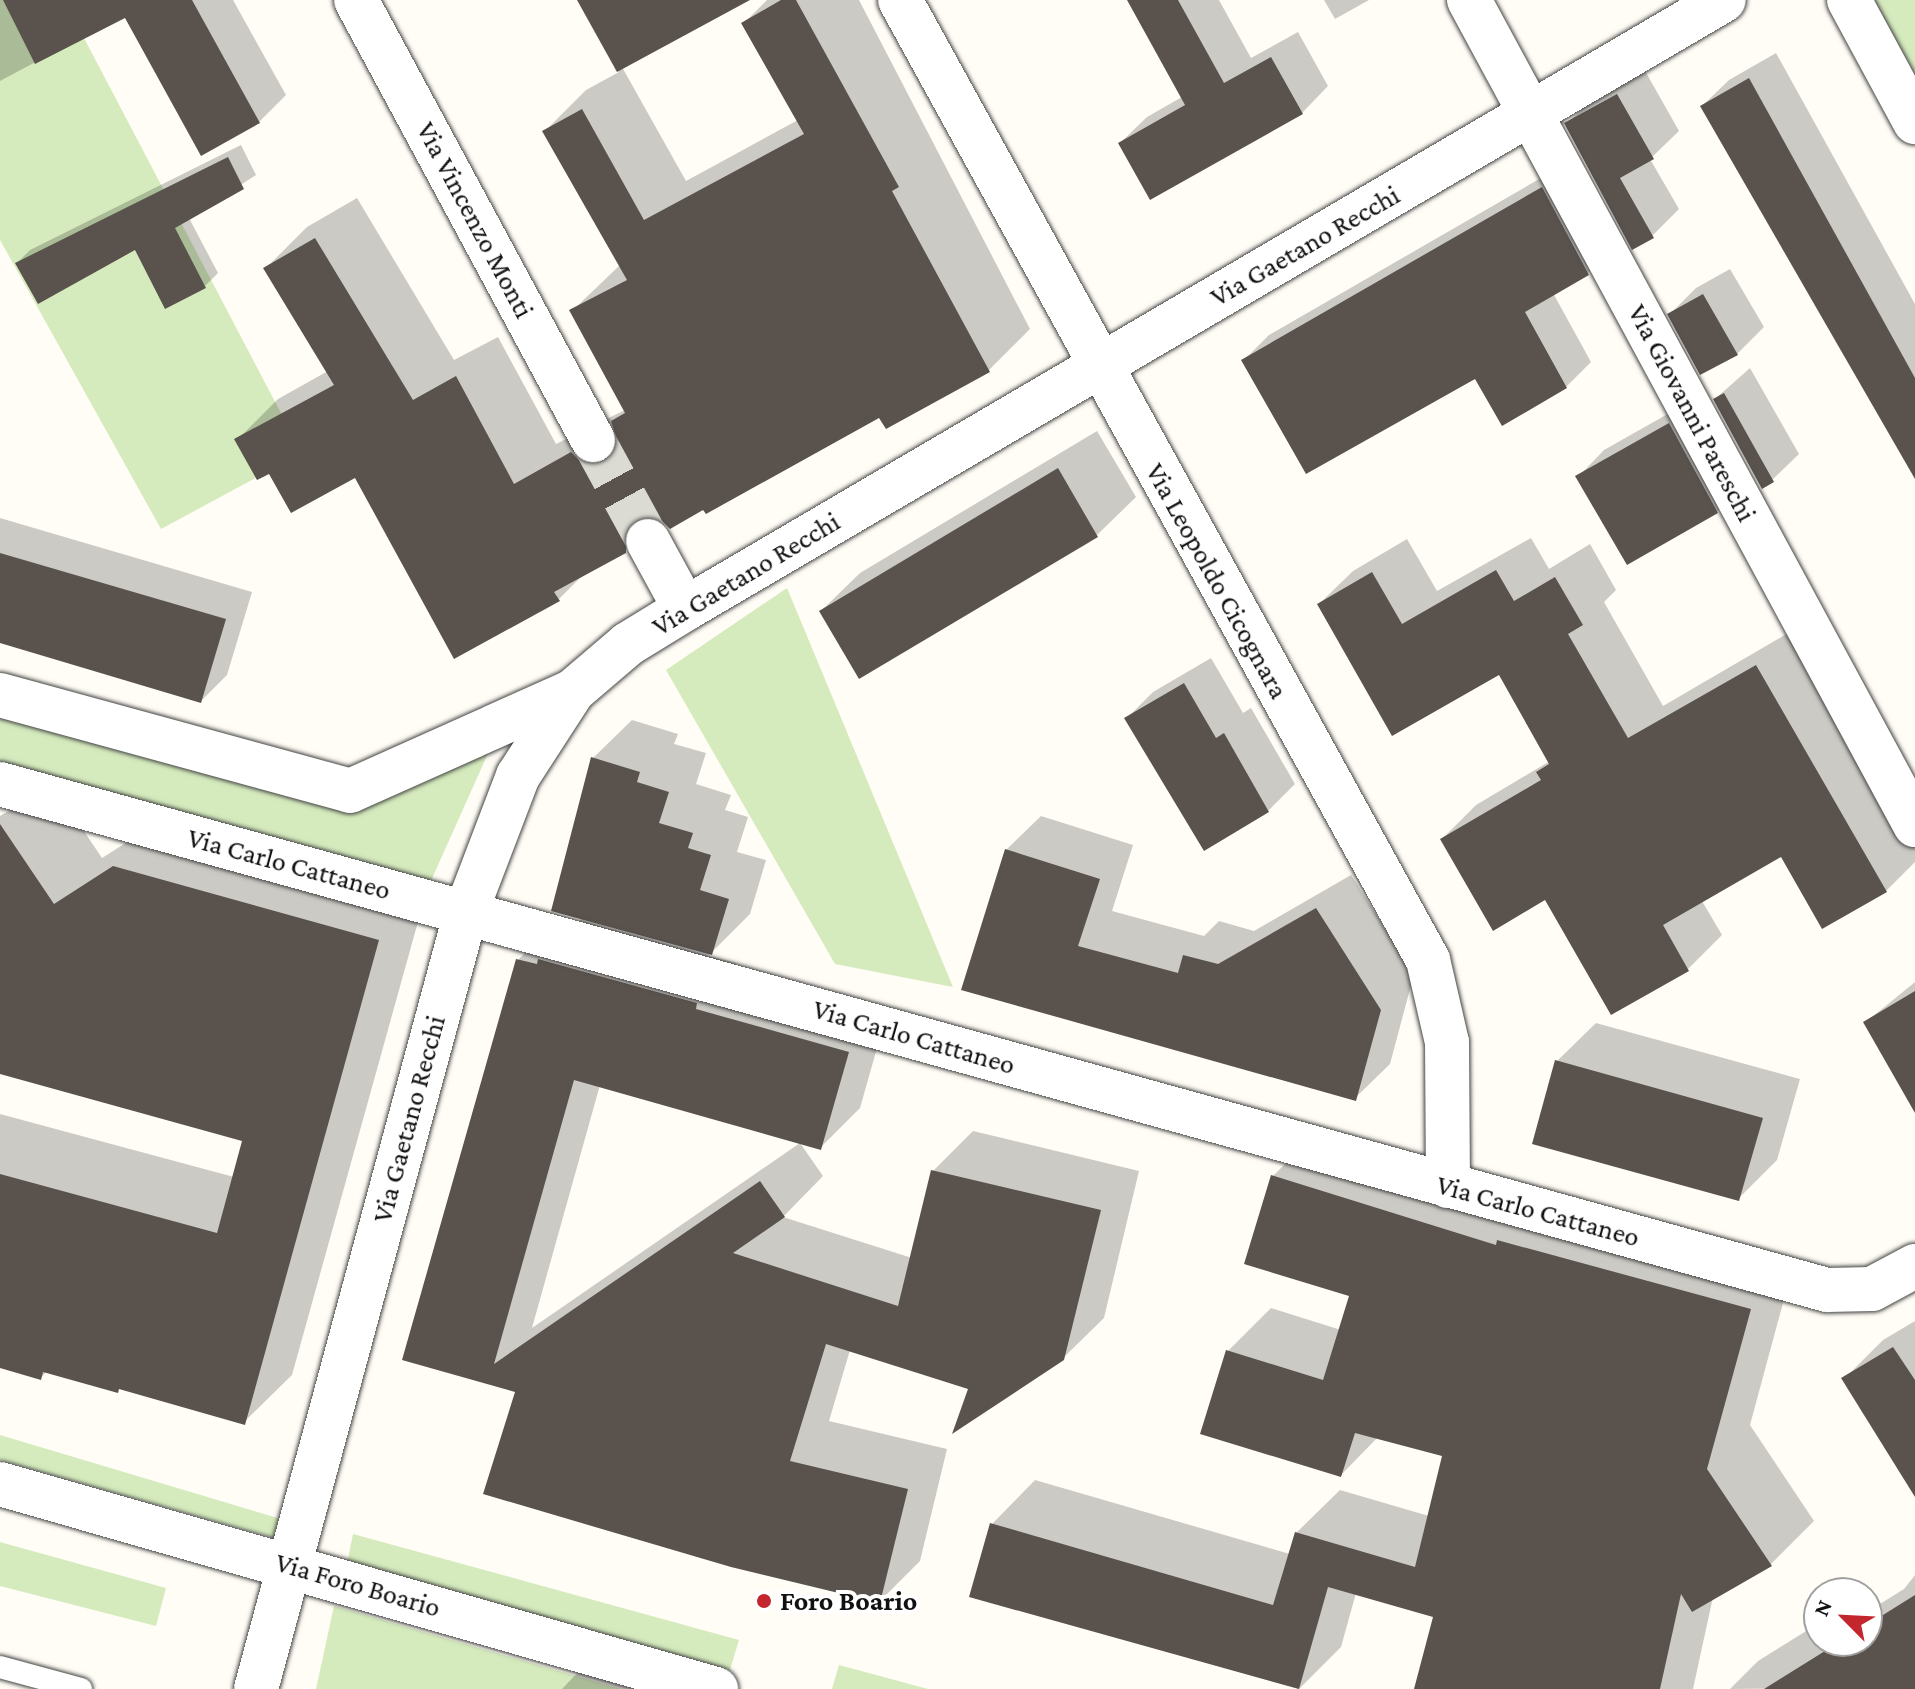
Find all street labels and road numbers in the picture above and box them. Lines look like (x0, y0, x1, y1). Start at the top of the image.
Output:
street label: Via Vincenzo Monti (409, 116, 541, 324)
street label: Via Gaetano Recchi (1204, 178, 1406, 314)
street label: Via Giovanni Pareschi (1621, 299, 1763, 527)
street label: Via Leopoldo Cicognara (1138, 457, 1296, 705)
street label: Via Gaetano Recchi (646, 505, 846, 643)
street label: Via Carlo Cattaneo (184, 821, 394, 907)
street label: Via Carlo Cattaneo (809, 992, 1019, 1082)
street label: Via Gaetano Recchi (365, 1012, 453, 1226)
street label: Via Carlo Cattaneo (1433, 1168, 1643, 1254)
street label: Via Foro Boario (272, 1545, 444, 1625)

